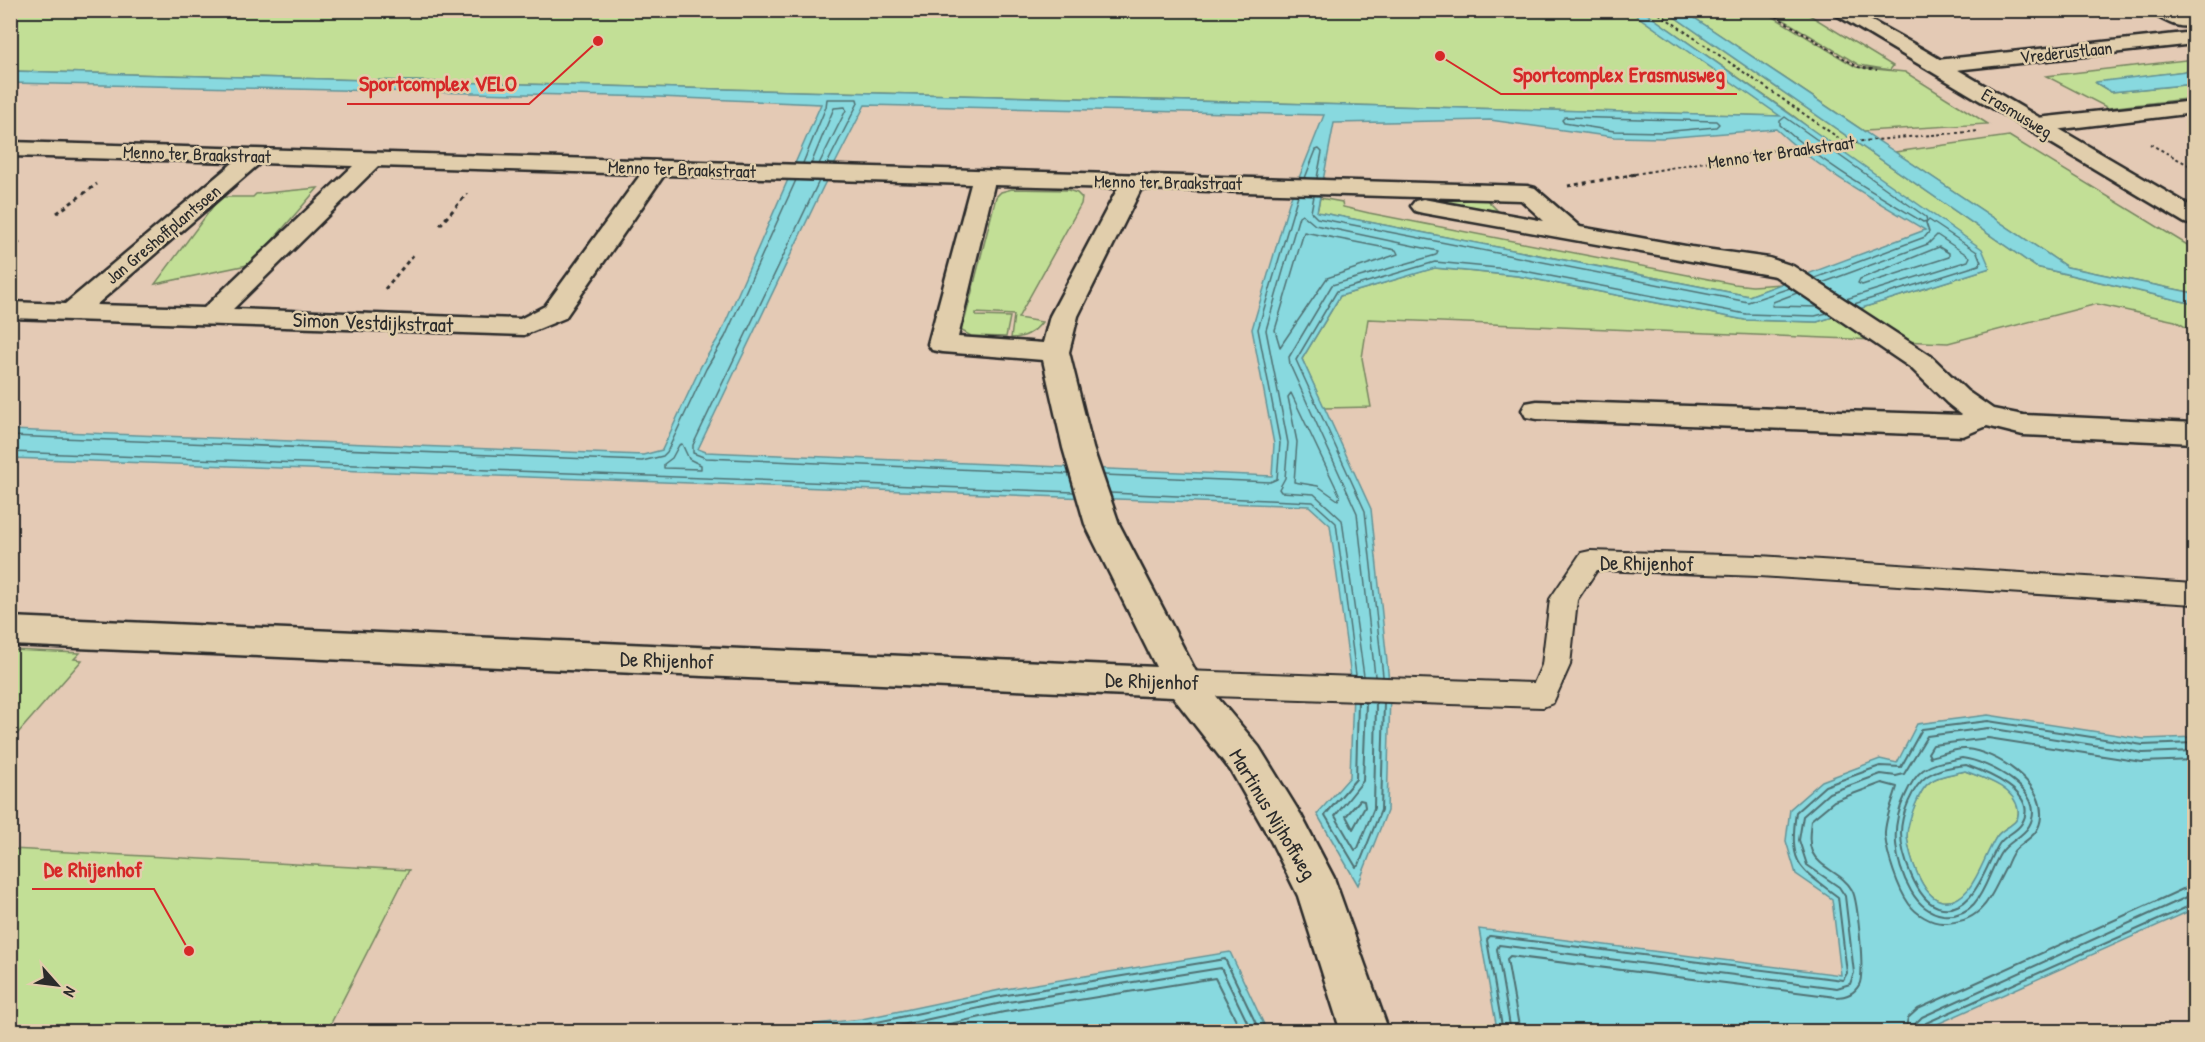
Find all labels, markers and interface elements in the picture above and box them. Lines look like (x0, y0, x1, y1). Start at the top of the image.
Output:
street label: Vrederustlaan (2019, 35, 2113, 69)
callout: Sportcomplex Erasmusweg (1501, 54, 1737, 94)
text: Sportcomplex Erasmusweg (1513, 59, 1725, 90)
callout: Sportcomplex VELO (347, 64, 529, 104)
text: Sportcomplex VELO (359, 68, 517, 99)
street label: Erasmusweg (1977, 82, 2057, 144)
street label: Menno ter Braakstraat (1706, 129, 1857, 175)
street label: Menno ter Braakstraat (123, 139, 272, 169)
street label: Menno ter Braakstraat (608, 154, 757, 184)
street label: Menno ter Braakstraat (1094, 168, 1243, 196)
street label: Jan Greshoffplantsoen (100, 178, 226, 290)
street label: Simon Vestdijkstraat (292, 305, 454, 339)
street label: De Rhijenhof (1600, 548, 1695, 578)
street label: De Rhijenhof (620, 644, 715, 676)
street label: De Rhijenhof (1105, 665, 1200, 697)
street label: Martinus Nijhoffweg (1222, 743, 1324, 885)
callout: De Rhijenhof (32, 849, 154, 889)
text: De Rhijenhof (44, 854, 143, 884)
north arrow (27, 955, 87, 1015)
text: N (58, 983, 82, 1001)

